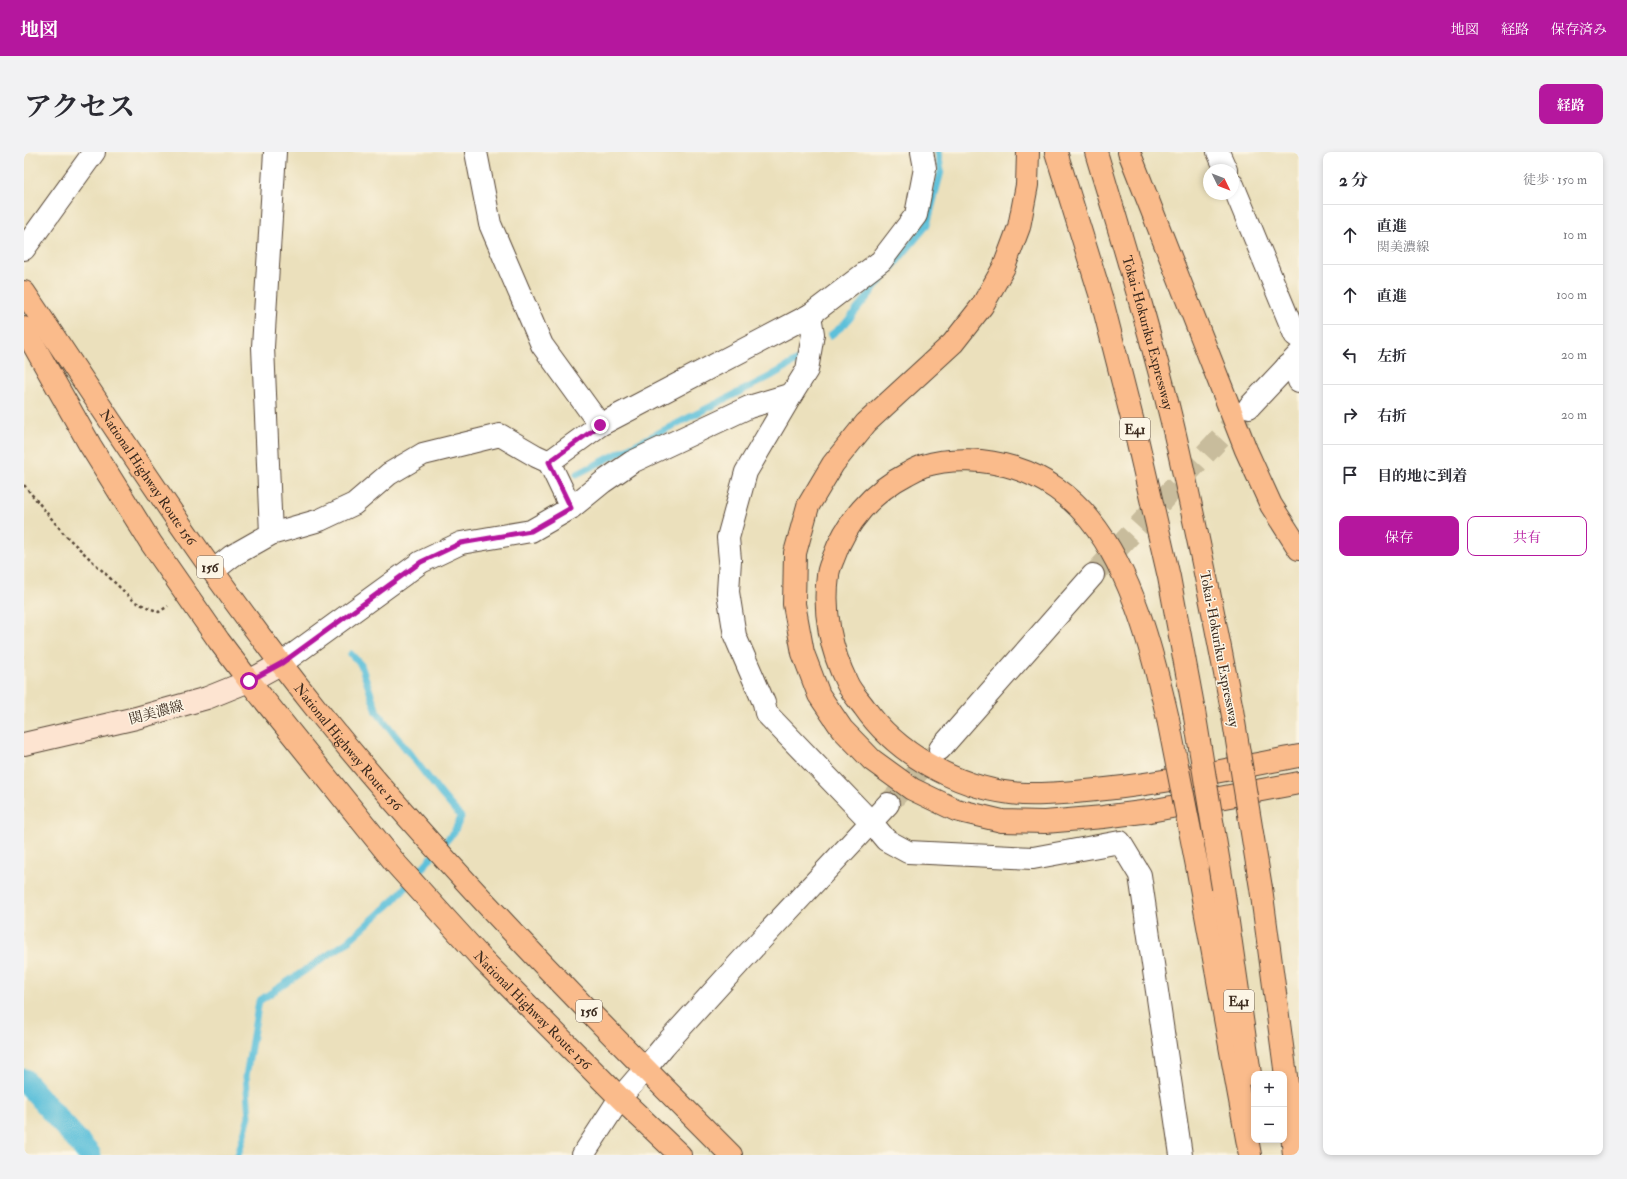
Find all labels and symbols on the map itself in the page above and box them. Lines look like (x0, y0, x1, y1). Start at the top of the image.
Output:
north arrow (1203, 164, 1239, 200)
street label: Tokai-Hokuriku Expressway (1118, 254, 1177, 413)
street label: National Highway Route 156 (96, 406, 201, 549)
route end (591, 416, 609, 434)
road number: E41 (1120, 418, 1150, 440)
road number: 156 (197, 556, 223, 578)
street label: Tokai-Hokuriku Expressway (1195, 569, 1243, 730)
route start (240, 672, 258, 690)
street label: National Highway Route 156 (290, 680, 407, 815)
street label: 関美濃線 (127, 697, 185, 728)
street label: National Highway Route 156 (470, 947, 596, 1073)
road number: E41 (1224, 990, 1254, 1012)
road number: 156 (576, 1000, 602, 1022)

